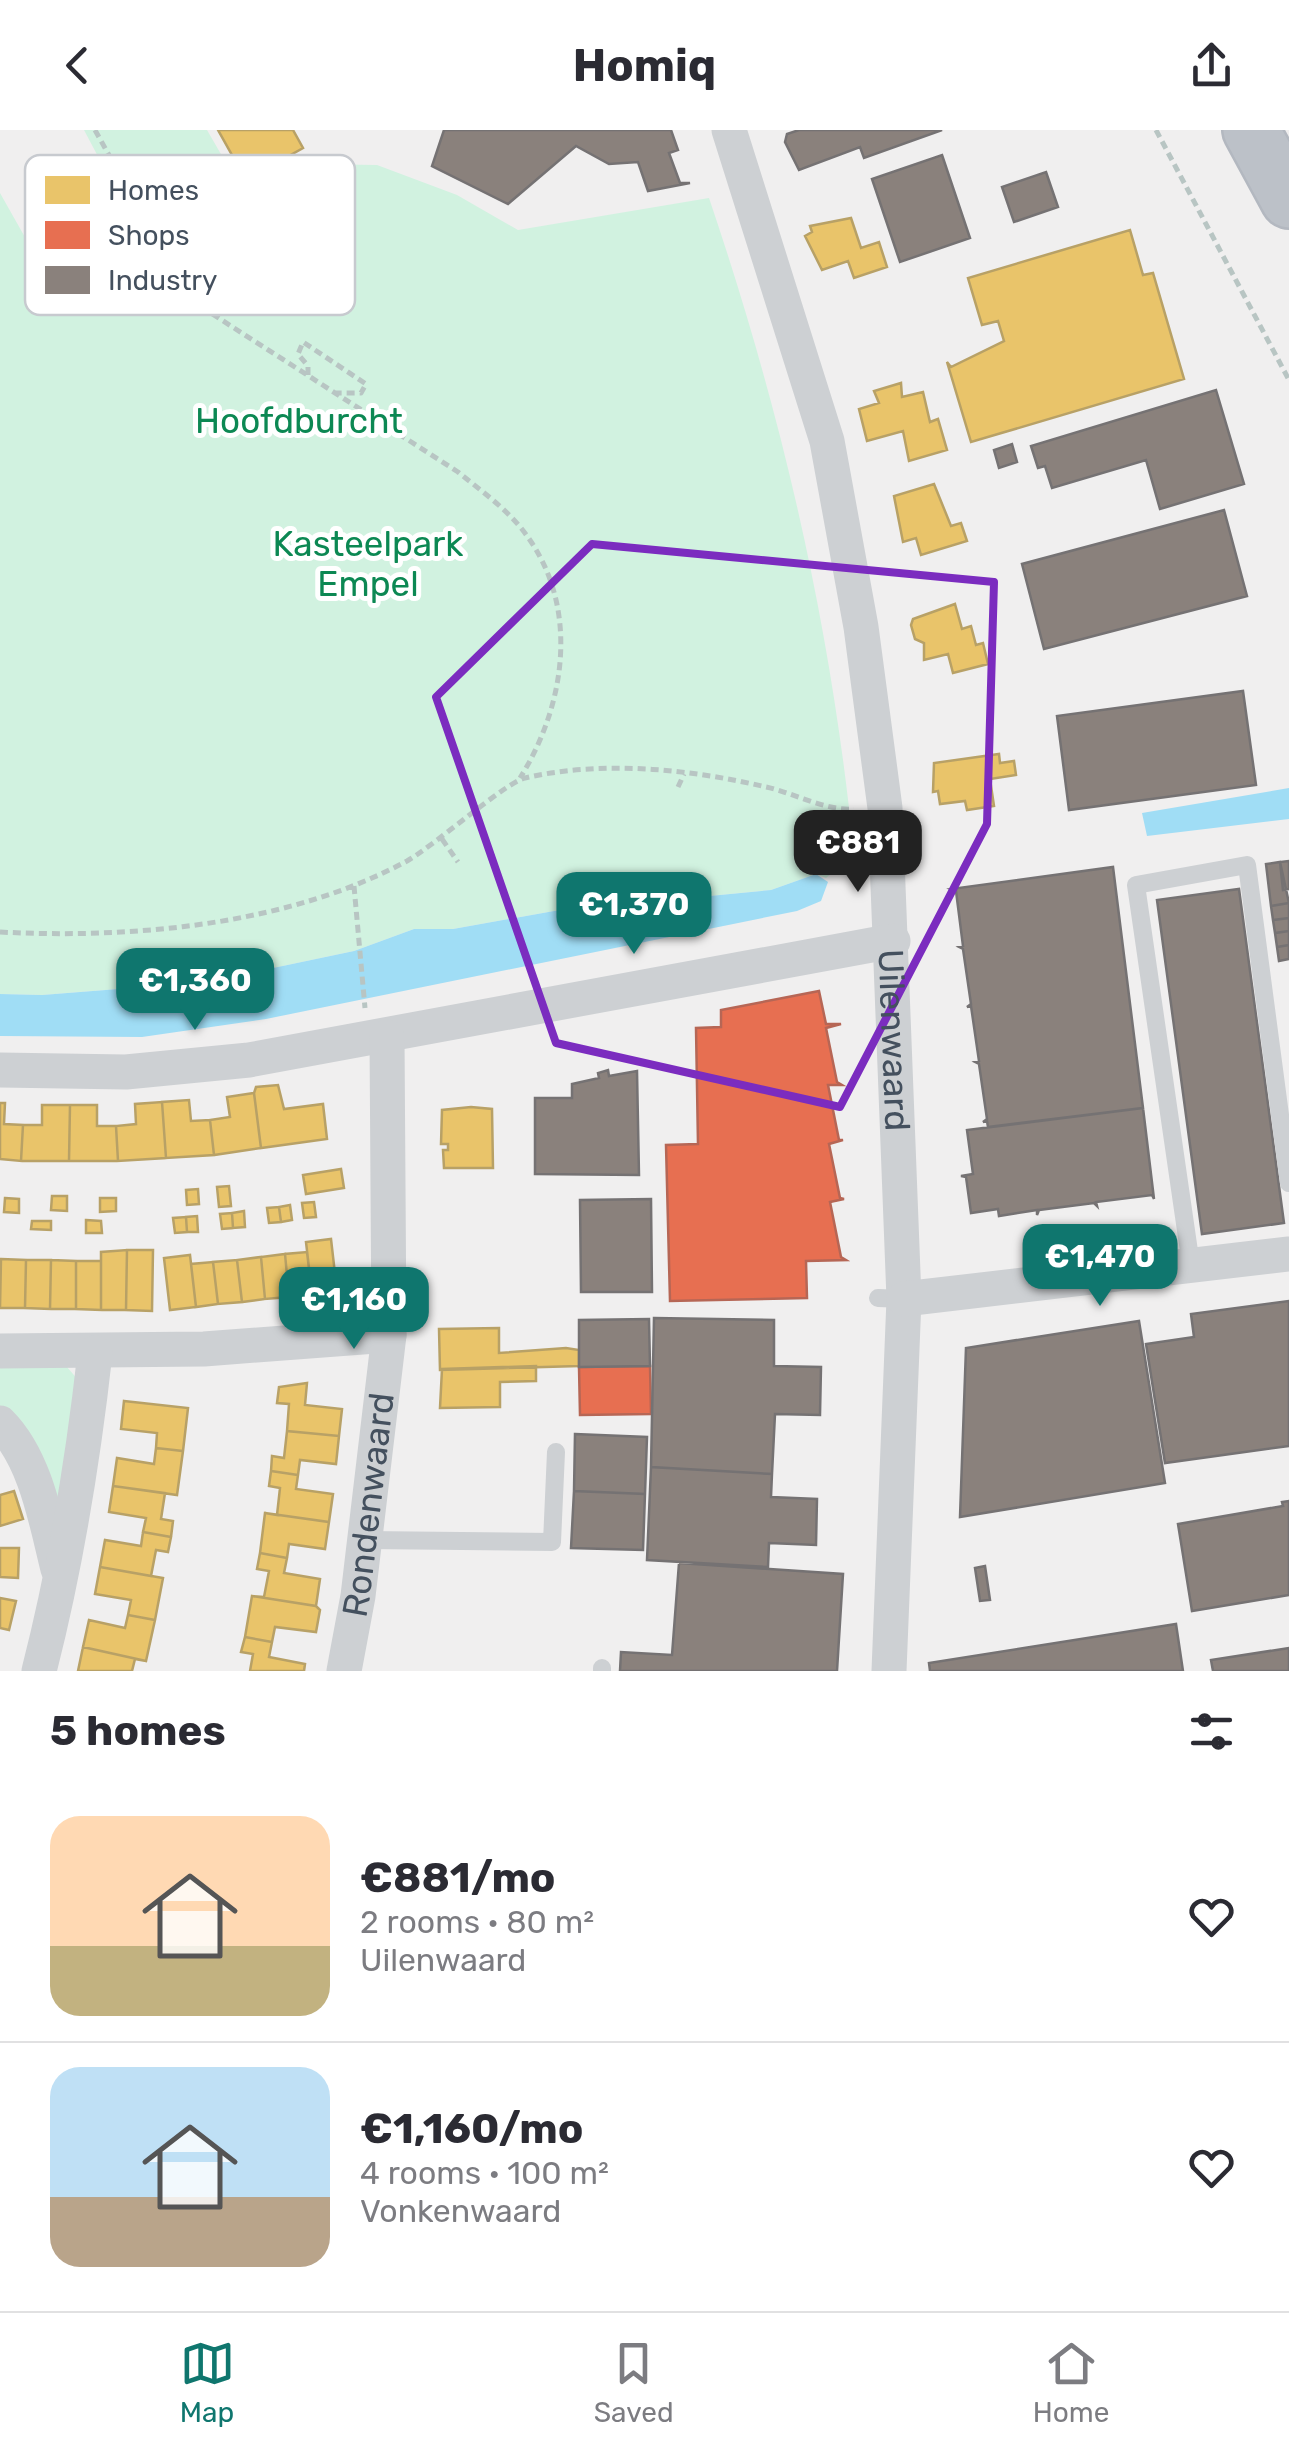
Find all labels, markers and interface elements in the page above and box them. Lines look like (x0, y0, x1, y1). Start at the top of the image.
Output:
icon: back (50, 38, 105, 93)
icon: share (1184, 38, 1239, 93)
text: Homiq (573, 39, 716, 92)
legend (25, 155, 355, 315)
text: Homes (108, 174, 199, 207)
text: Shops (108, 219, 190, 252)
text: Industry (108, 264, 217, 297)
park label: Hoofdburcht (195, 400, 403, 442)
park label: Kasteelpark Empel (273, 523, 463, 605)
pin: €881 (799, 810, 917, 895)
text: €881 (816, 823, 900, 861)
pin: €1,370 (553, 872, 715, 957)
text: €1,370 (578, 885, 690, 923)
pin: €1,360 (114, 948, 276, 1033)
street label: Uilenwaard (869, 948, 918, 1132)
text: €1,360 (138, 961, 252, 999)
pin: €1,470 (1019, 1224, 1181, 1309)
text: €1,470 (1045, 1237, 1155, 1275)
pin: €1,160 (273, 1267, 435, 1352)
text: €1,160 (301, 1280, 407, 1318)
street label: Rondenwaard (334, 1391, 403, 1620)
icon: filters (1184, 1704, 1239, 1759)
text: 5 homes (50, 1706, 226, 1756)
text: €881/mo (360, 1853, 556, 1903)
icon: home (130, 1856, 250, 1976)
icon: heart (1184, 1889, 1239, 1944)
text: 2 rooms · 80 m² (360, 1903, 594, 1941)
text: Uilenwaard (360, 1941, 526, 1979)
text: €1,160/mo (360, 2104, 583, 2154)
icon: home (130, 2107, 250, 2227)
icon: heart (1184, 2140, 1239, 2195)
text: 4 rooms · 100 m² (360, 2154, 609, 2192)
text: Vonkenwaard (360, 2192, 561, 2230)
tab: Map (180, 2336, 235, 2429)
tab: Saved (594, 2336, 674, 2429)
tab: Home (1033, 2336, 1109, 2429)

